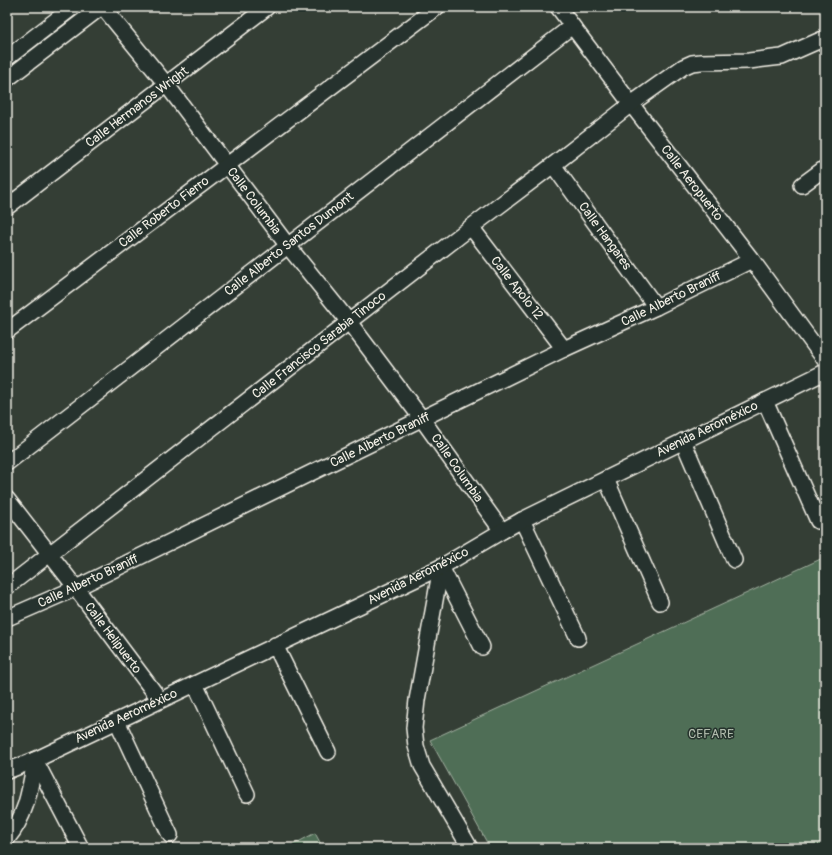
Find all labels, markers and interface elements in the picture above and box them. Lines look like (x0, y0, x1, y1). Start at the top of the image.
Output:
street label: Calle Hermanos Wright (82, 63, 192, 151)
street label: Calle Aeropuerto (657, 142, 727, 224)
street label: Calle Columbia (224, 164, 284, 238)
street label: Calle Roberto Fierro (116, 173, 212, 251)
street label: Calle Alberto Santos Dumont (221, 188, 357, 299)
street label: Calle Hangares (575, 199, 635, 273)
street label: Calle Apolo 12 (487, 253, 547, 323)
street label: Calle Alberto Braniff (618, 268, 724, 330)
street label: Calle Francisco Sarabia Tinoco (249, 288, 389, 402)
street label: Avenida Aeroméxico (653, 397, 761, 461)
street label: Calle Alberto Braniff (327, 409, 433, 471)
street label: Calle Columbia (427, 431, 487, 505)
street label: Avenida Aeroméxico (365, 544, 471, 608)
street label: Calle Alberto Braniff (35, 550, 141, 611)
street label: Calle Helipuerto (81, 599, 145, 677)
street label: Avenida Aeroméxico (72, 685, 180, 747)
park label: CEFARE (688, 726, 734, 742)

